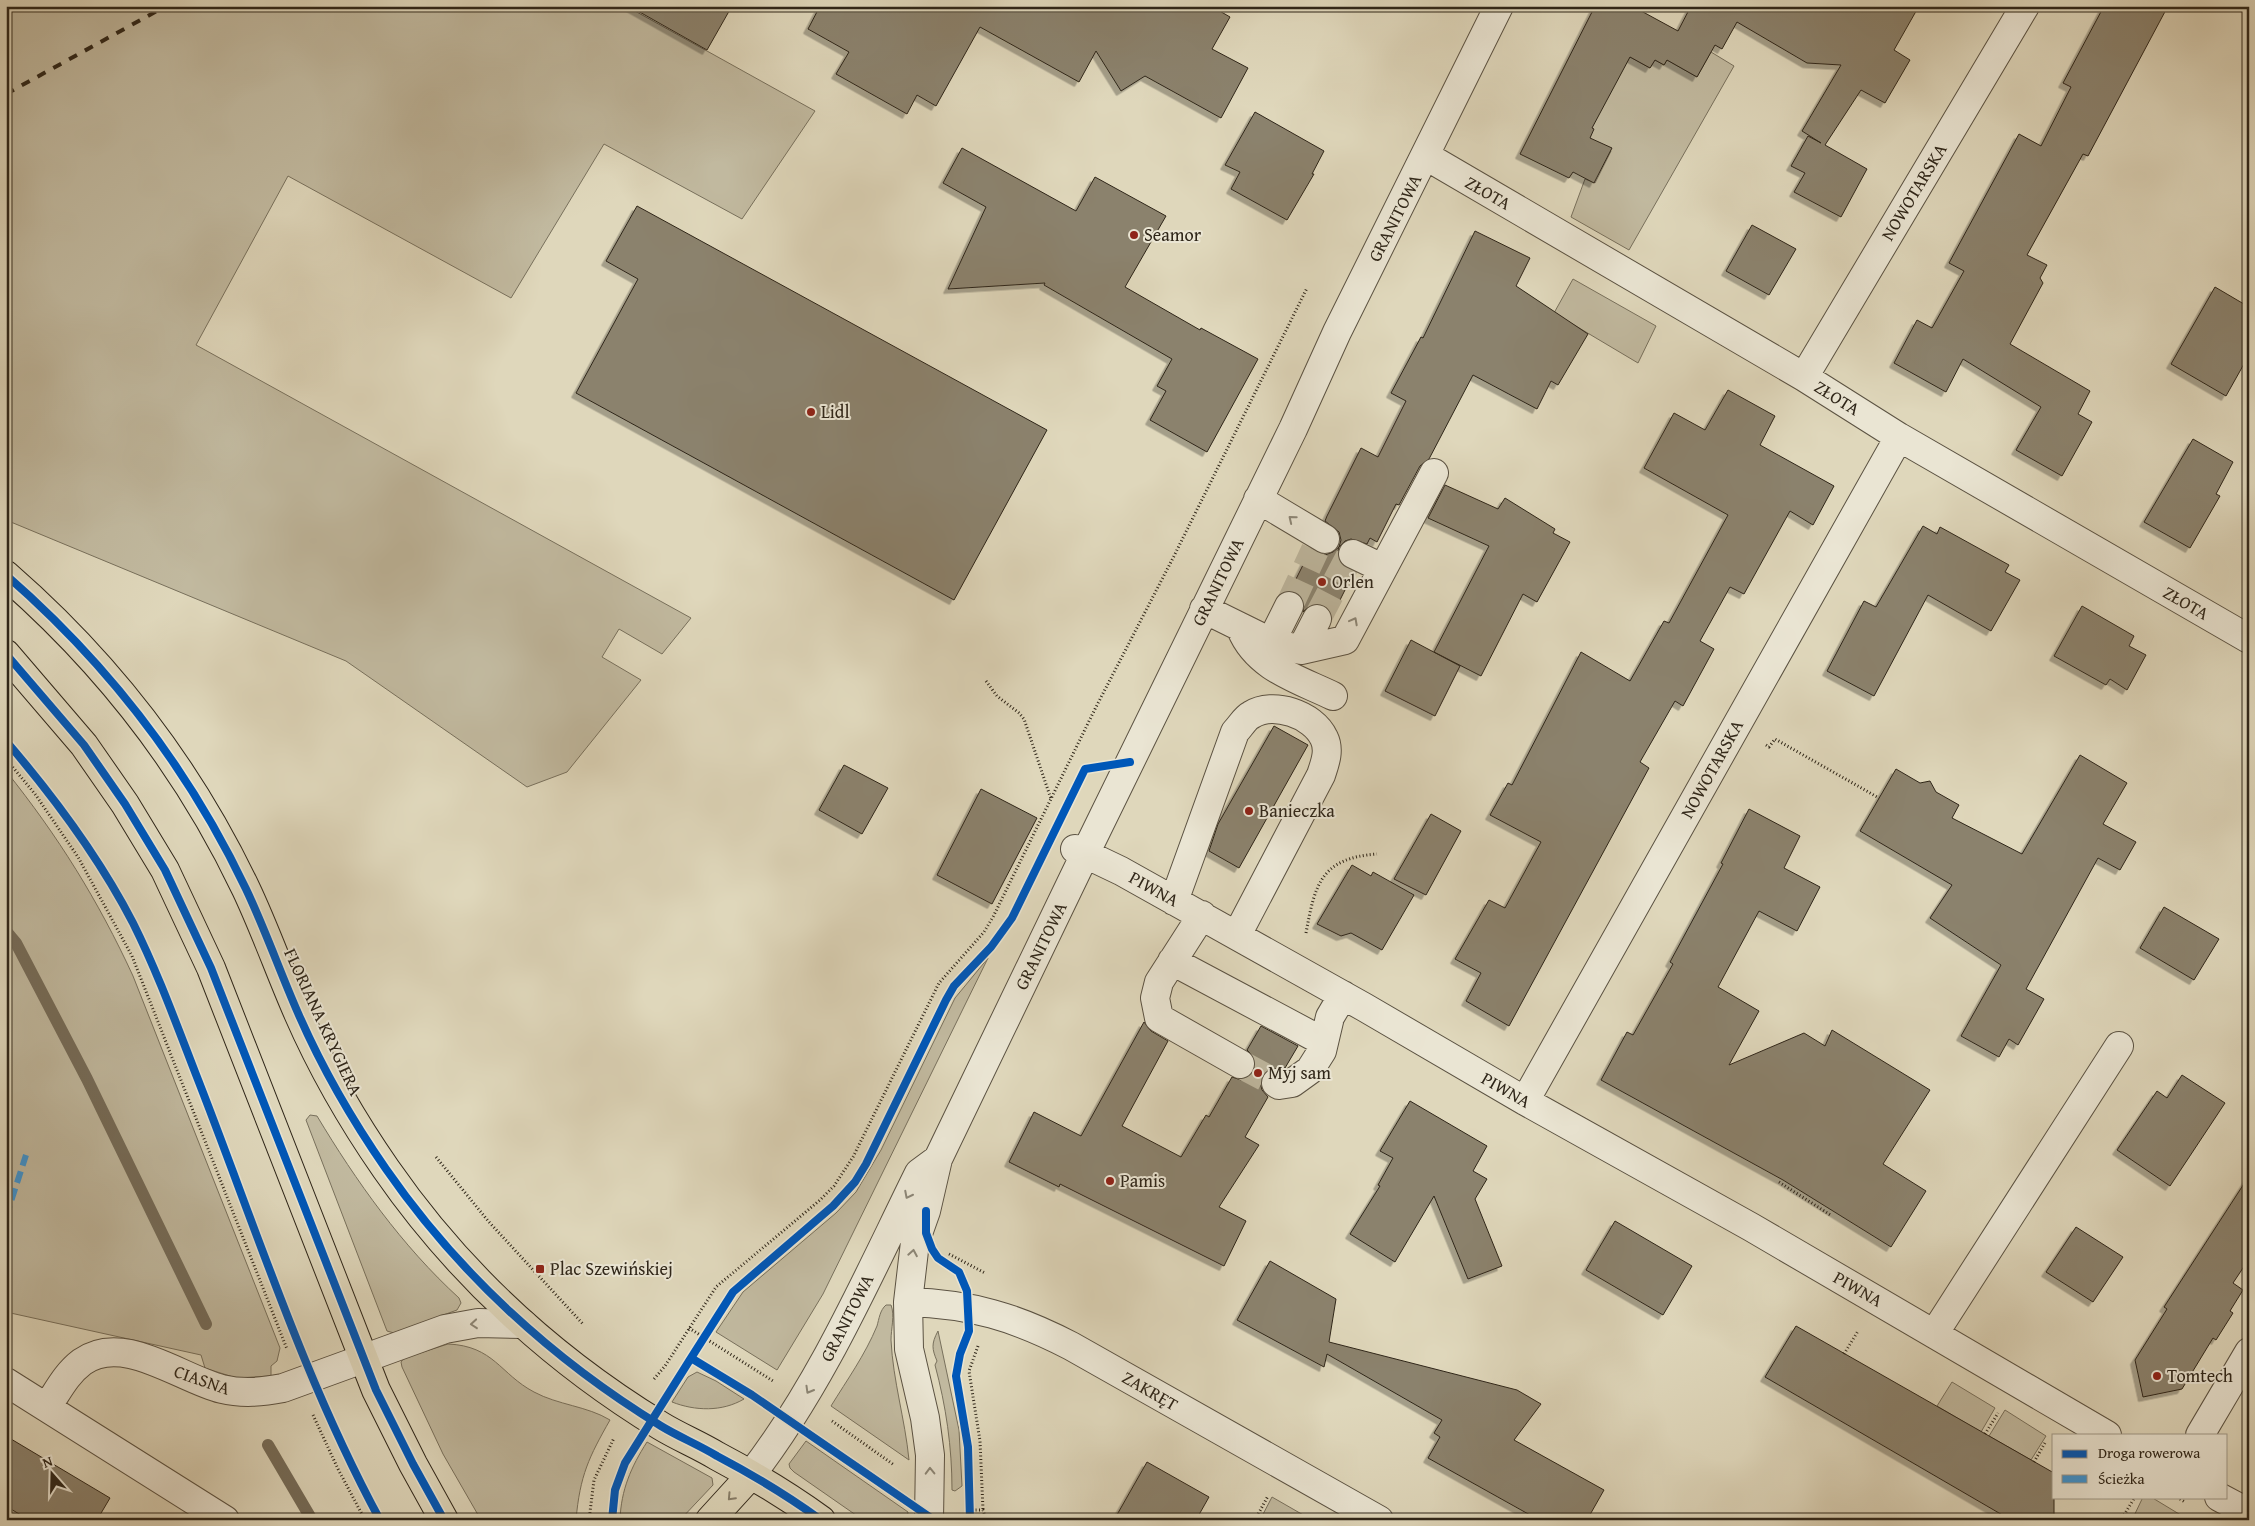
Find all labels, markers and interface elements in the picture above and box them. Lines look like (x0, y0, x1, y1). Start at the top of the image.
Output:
street label: NOWOTARSKA (1874, 138, 1953, 246)
street label: GRANITOWA (1361, 169, 1428, 266)
street label: ZŁOTA (1460, 169, 1516, 217)
place label: Seamor (1144, 221, 1202, 248)
marker: Seamor (1128, 229, 1140, 241)
street label: ZŁOTA (1809, 373, 1865, 422)
place label: Lidl (821, 398, 850, 425)
marker: Lidl (805, 406, 817, 418)
one-way arrow (1289, 517, 1298, 525)
street label: GRANITOWA (1185, 533, 1251, 630)
place label: Orlen (1332, 568, 1374, 595)
marker: Orlen (1316, 576, 1328, 588)
street label: ZŁOTA (2158, 579, 2214, 627)
one-way arrow (1348, 617, 1358, 626)
street label: NOWOTARSKA (1673, 714, 1750, 823)
place label: Banieczka (1259, 797, 1335, 824)
marker: Banieczka (1243, 805, 1255, 817)
street label: PIWNA (1124, 864, 1184, 913)
street label: GRANITOWA (1008, 897, 1074, 994)
street label: FLORIANA KRYGIERA (277, 943, 370, 1100)
place label: Myj sam (1268, 1059, 1331, 1086)
street label: PIWNA (1476, 1065, 1536, 1115)
marker: Myj sam (1252, 1067, 1264, 1079)
place label: Pamis (1120, 1167, 1165, 1194)
marker: Pamis (1104, 1175, 1116, 1187)
one-way arrow (904, 1189, 914, 1198)
one-way arrow (907, 1249, 917, 1258)
place label: Plac Szewińskiej (550, 1255, 673, 1282)
marker: Plac Szewińskiej (534, 1263, 546, 1275)
street label: PIWNA (1828, 1264, 1888, 1314)
street label: GRANITOWA (813, 1269, 880, 1366)
one-way arrow (470, 1318, 478, 1329)
street label: CIASNA (170, 1357, 234, 1402)
place label: Tomtech (2167, 1362, 2233, 1389)
street label: ZAKRĘT (1117, 1364, 1183, 1417)
marker: Tomtech (2151, 1370, 2163, 1382)
one-way arrow (805, 1384, 815, 1393)
legend (2052, 1434, 2228, 1498)
text: Droga rowerowa (2098, 1442, 2200, 1463)
north arrow (28, 1448, 78, 1498)
text: N (40, 1451, 56, 1473)
one-way arrow (925, 1467, 935, 1474)
text: Ścieżka (2098, 1468, 2145, 1489)
one-way arrow (728, 1492, 737, 1501)

